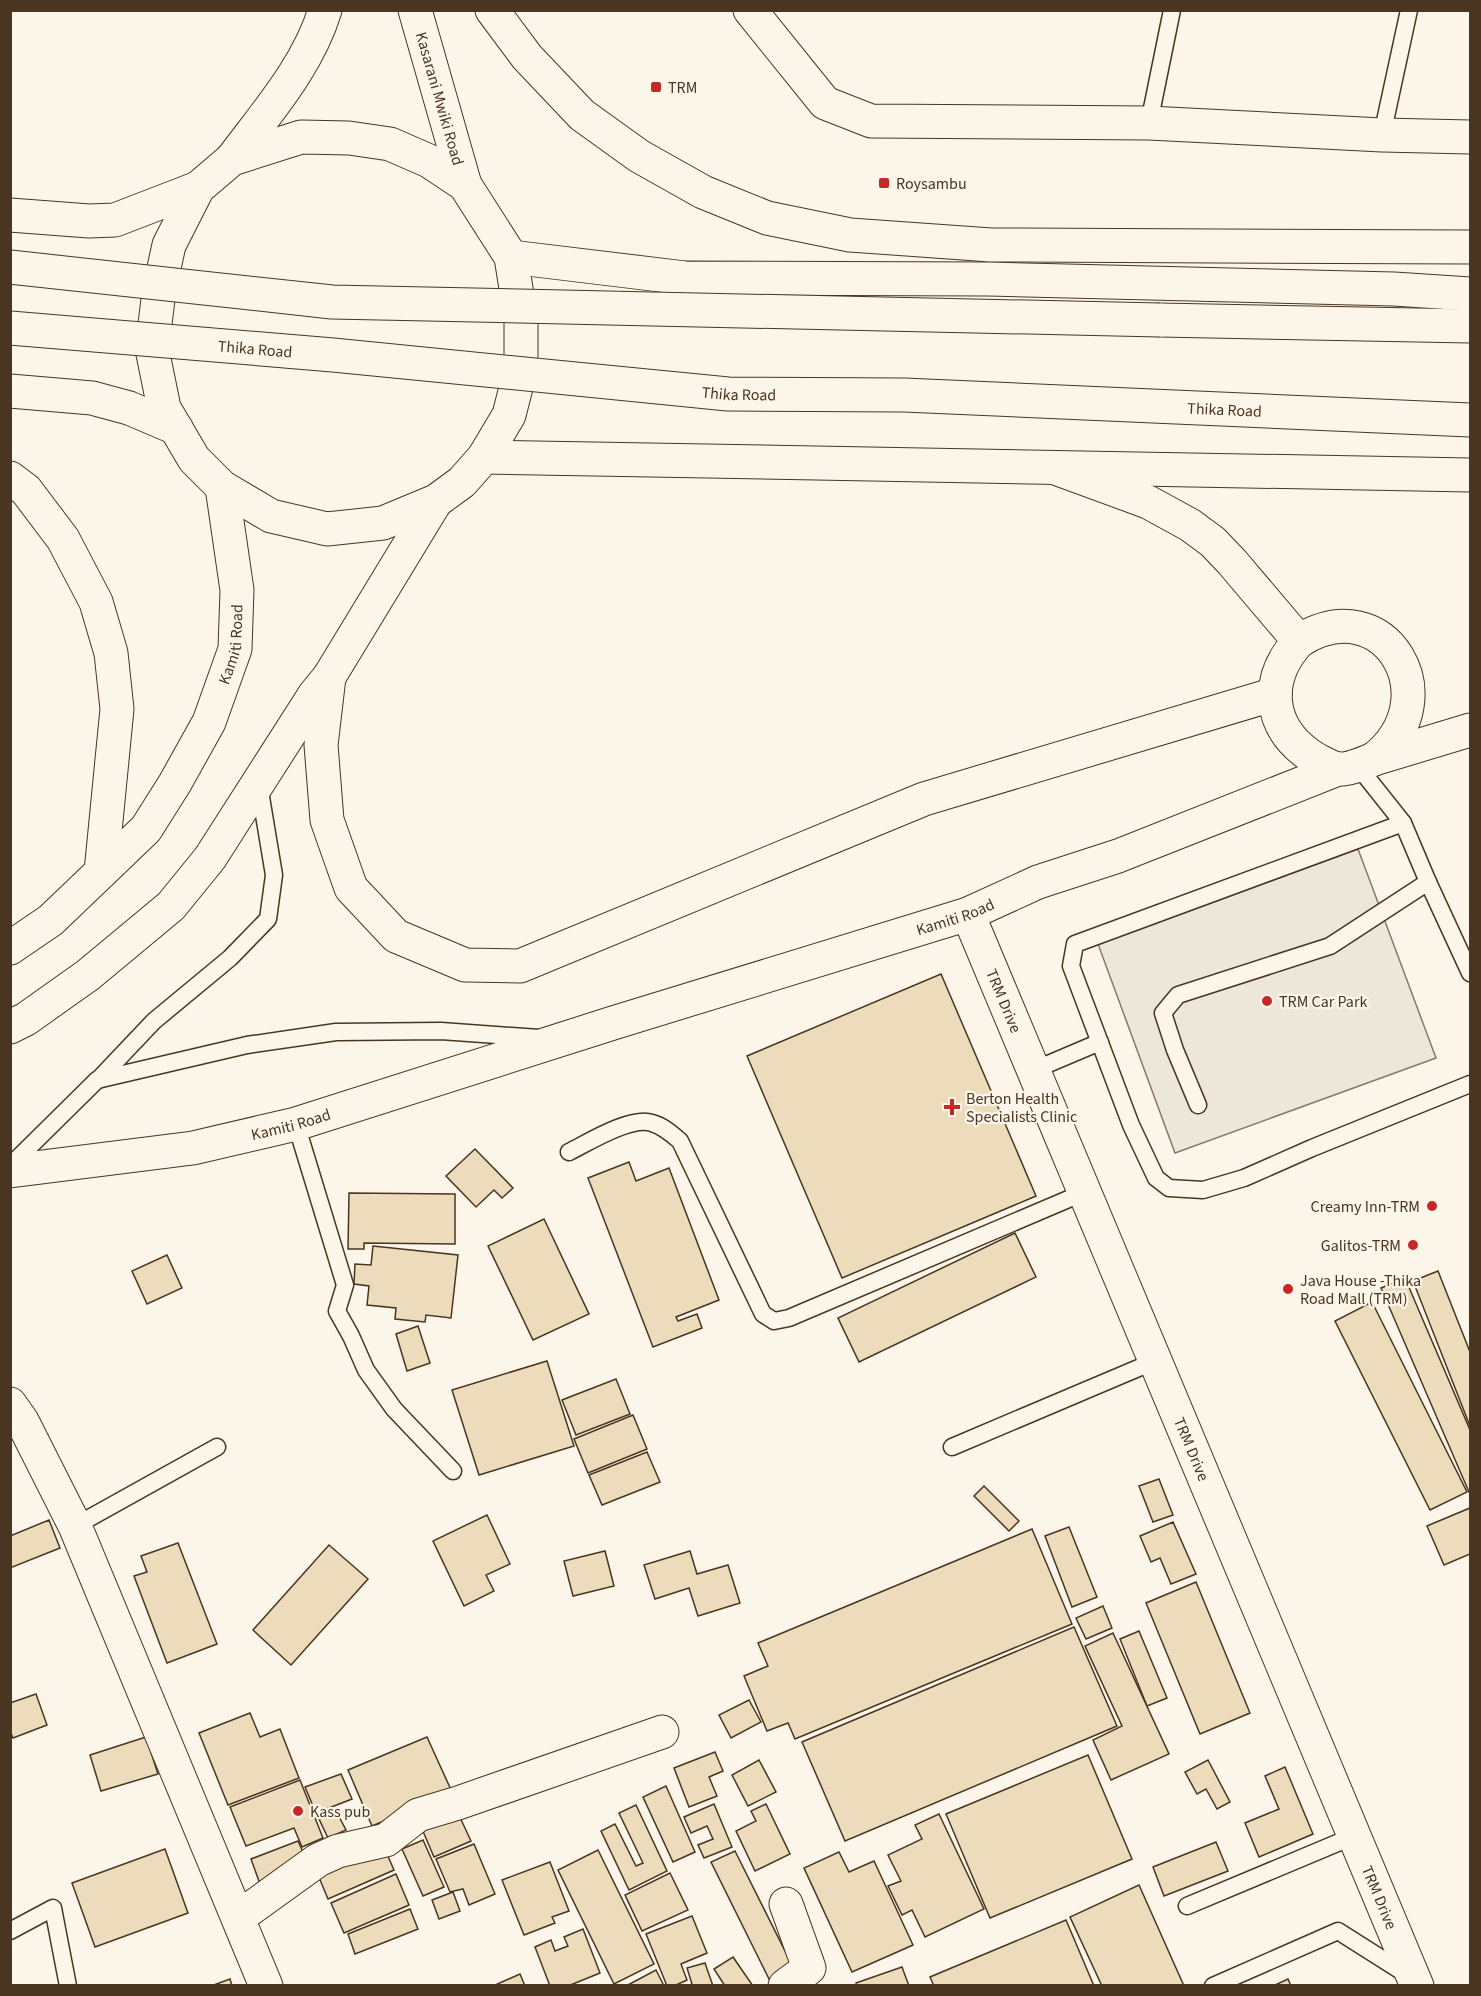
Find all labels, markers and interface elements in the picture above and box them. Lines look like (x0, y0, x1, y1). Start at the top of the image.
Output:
street label: Kasarani Mwiki Road (410, 29, 469, 168)
place label: TRM (668, 77, 697, 99)
marker: TRM (649, 80, 663, 94)
place label: Roysambu (896, 173, 967, 195)
marker: Roysambu (877, 176, 891, 190)
street label: Thika Road (217, 335, 293, 364)
street label: Thika Road (701, 381, 776, 406)
street label: Thika Road (1187, 398, 1262, 423)
street label: Kamiti Road (213, 604, 249, 688)
street label: Kamiti Road (913, 893, 998, 941)
street label: TRM Drive (980, 966, 1027, 1036)
place label: TRM Car Park (1279, 991, 1367, 1013)
marker: TRM Car Park (1260, 994, 1274, 1008)
place label: Berton Health Specialists Clinic (966, 1088, 1077, 1128)
marker: Berton Health Specialists Clinic (943, 1098, 961, 1116)
street label: Kamiti Road (249, 1104, 334, 1146)
place label: Creamy Inn-TRM (1311, 1196, 1420, 1218)
marker: Creamy Inn-TRM (1425, 1199, 1439, 1213)
place label: Galitos-TRM (1321, 1235, 1401, 1257)
marker: Galitos-TRM (1406, 1238, 1420, 1252)
place label: Java House -Thika Road Mall (TRM) (1300, 1270, 1421, 1310)
marker: Java House -Thika Road Mall (TRM) (1281, 1282, 1295, 1296)
street label: TRM Drive (1168, 1414, 1214, 1485)
place label: Kass pub (310, 1801, 371, 1823)
marker: Kass pub (291, 1804, 305, 1818)
street label: TRM Drive (1356, 1862, 1402, 1933)

